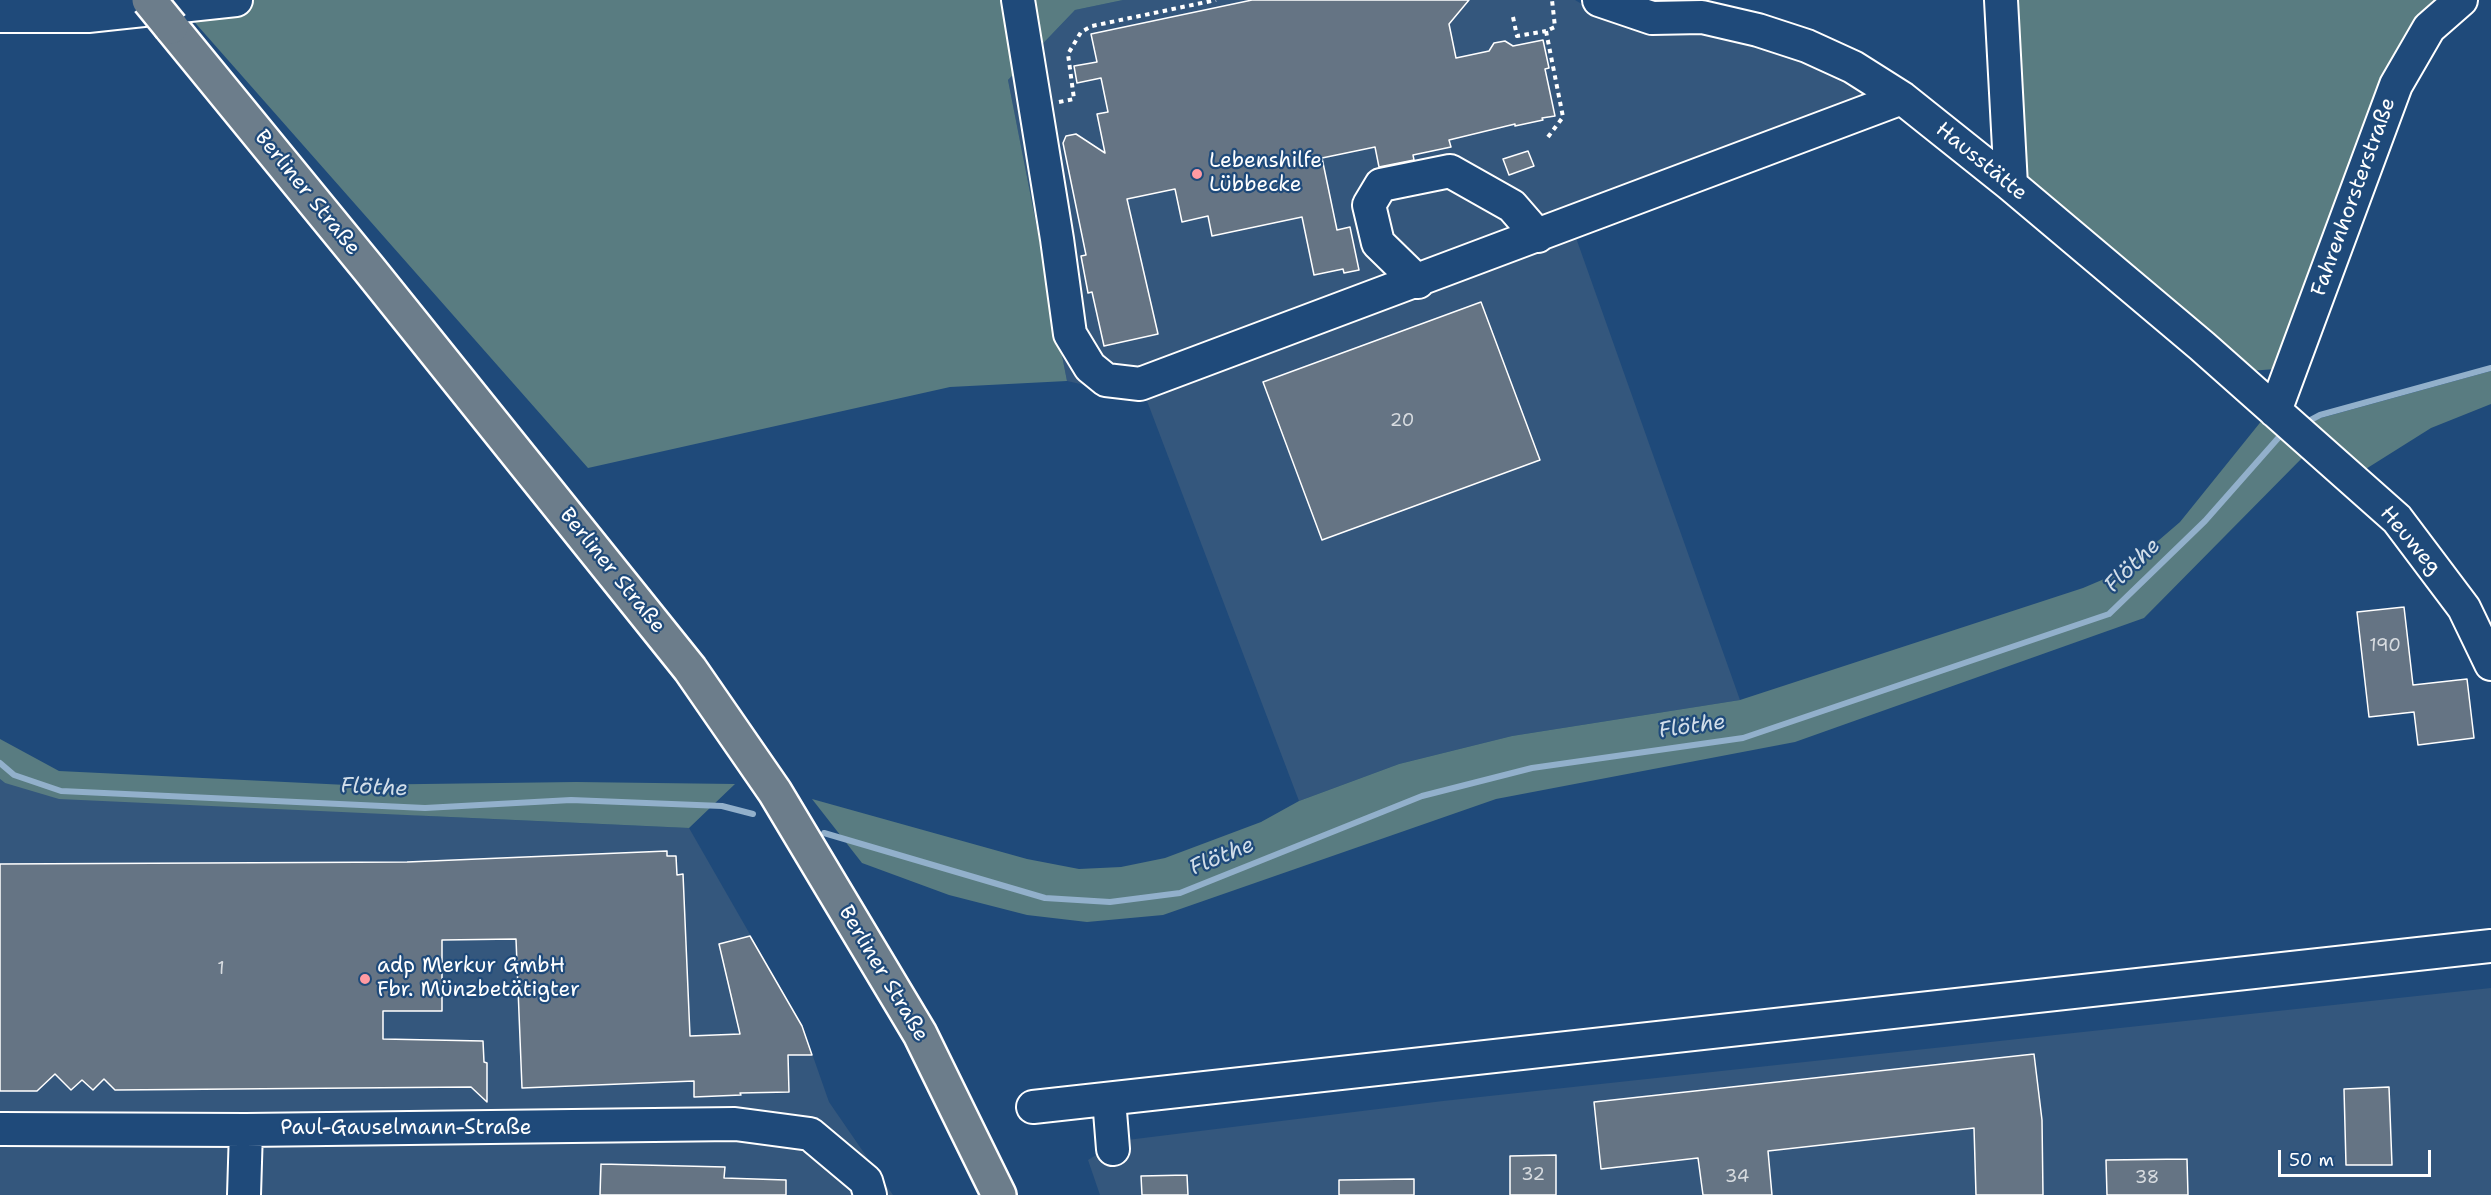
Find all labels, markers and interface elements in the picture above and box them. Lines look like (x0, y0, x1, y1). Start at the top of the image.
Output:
street label: Fahrenhorsterstraße (2306, 94, 2402, 300)
street label: Hausstätte (1930, 117, 2032, 207)
street label: Berliner Straße (249, 125, 365, 261)
place label: Lebenshilfe Lübbecke (1209, 149, 1322, 199)
marker: Lebenshilfe Lübbecke (1190, 167, 1204, 181)
house number: 20 (1390, 410, 1414, 432)
street label: Heuweg (2374, 502, 2446, 580)
street label: Berliner Straße (554, 503, 670, 639)
water label: Flöthe (2100, 533, 2166, 599)
house number: 190 (2369, 635, 2401, 657)
water label: Flöthe (1657, 709, 1727, 745)
water label: Flöthe (340, 773, 408, 803)
water label: Flöthe (1186, 832, 1258, 882)
street label: Berliner Straße (833, 902, 933, 1046)
place label: adp Merkur GmbH Fbr. Münzbetätigter (377, 954, 580, 1004)
house number: 1 (217, 958, 225, 980)
marker: adp Merkur GmbH Fbr. Münzbetätigter (358, 972, 372, 986)
street label: Paul-Gauselmann-Straße (280, 1116, 532, 1142)
scale bar (2281, 1138, 2434, 1176)
text: 50 m (2289, 1148, 2334, 1172)
house number: 32 (1521, 1164, 1545, 1186)
house number: 34 (1725, 1166, 1749, 1188)
house number: 38 (2135, 1167, 2159, 1189)

